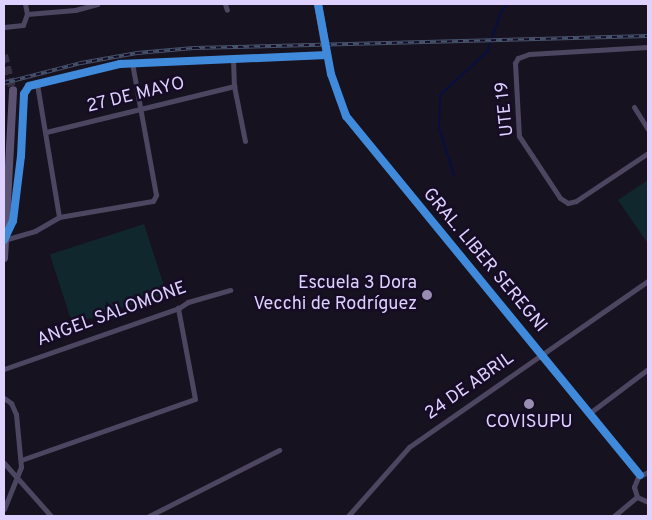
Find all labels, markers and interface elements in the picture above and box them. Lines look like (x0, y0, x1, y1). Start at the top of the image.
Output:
street label: 27 DE MAYO (85, 73, 187, 119)
street label: UTE 19 (492, 80, 520, 138)
street label: GRAL. LIBER SEREGNI (417, 184, 551, 338)
place label: Escuela 3 Dora Vecchi de Rodríguez (254, 274, 417, 316)
street label: ANGEL SALOMONE (34, 278, 190, 352)
marker: Escuela 3 Dora Vecchi de Rodríguez (421, 289, 433, 301)
street label: 24 DE ABRIL (421, 348, 519, 426)
marker: COVISUPU (523, 398, 535, 410)
place label: COVISUPU (485, 412, 573, 434)

